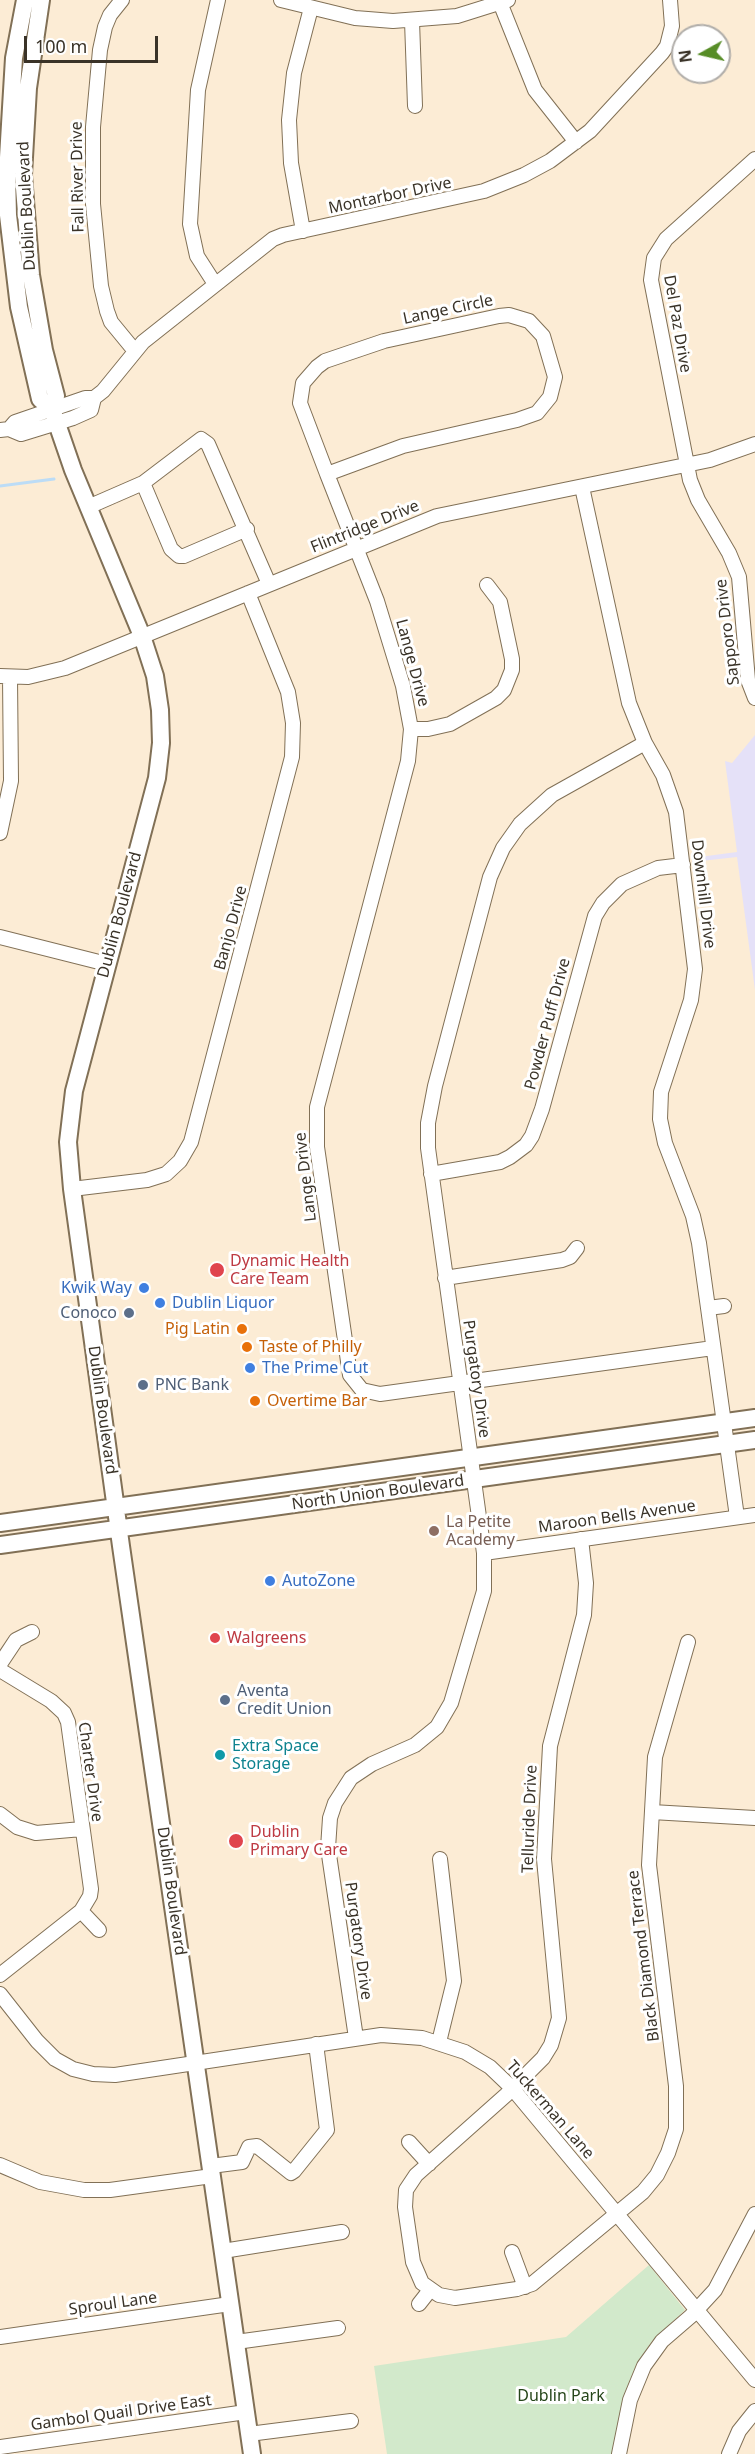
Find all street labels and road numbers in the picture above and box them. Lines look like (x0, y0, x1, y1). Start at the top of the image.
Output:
street label: Fall River Drive (67, 121, 89, 233)
street label: Dublin Boulevard (14, 141, 40, 271)
street label: Montarbor Drive (327, 174, 453, 218)
street label: Del Paz Drive (659, 274, 695, 374)
street label: Lange Circle (401, 291, 495, 329)
street label: Flintridge Drive (308, 496, 422, 558)
street label: Sapporo Drive (712, 578, 744, 686)
street label: Lange Drive (391, 617, 433, 709)
street label: Downhill Drive (687, 838, 719, 950)
street label: Dublin Boulevard (94, 850, 146, 980)
street label: Banjo Drive (210, 884, 252, 972)
street label: Powder Puff Drive (521, 956, 575, 1092)
street label: Lange Drive (291, 1131, 321, 1223)
street label: Purgatory Drive (458, 1319, 494, 1439)
street label: Dublin Boulevard (83, 1344, 121, 1476)
street label: North Union Boulevard (291, 1471, 465, 1515)
street label: Maroon Bells Avenue (537, 1496, 697, 1538)
street label: Charter Drive (73, 1721, 107, 1823)
street label: Telluride Drive (519, 1765, 541, 1873)
street label: Dublin Boulevard (152, 1825, 190, 1957)
street label: Black Diamond Terrace (624, 1869, 664, 2043)
street label: Purgatory Drive (340, 1881, 376, 2001)
street label: Tuckerman Lane (502, 2057, 598, 2163)
street label: Sproul Lane (68, 2288, 158, 2320)
street label: Gambol Quail Drive East (29, 2391, 213, 2435)

